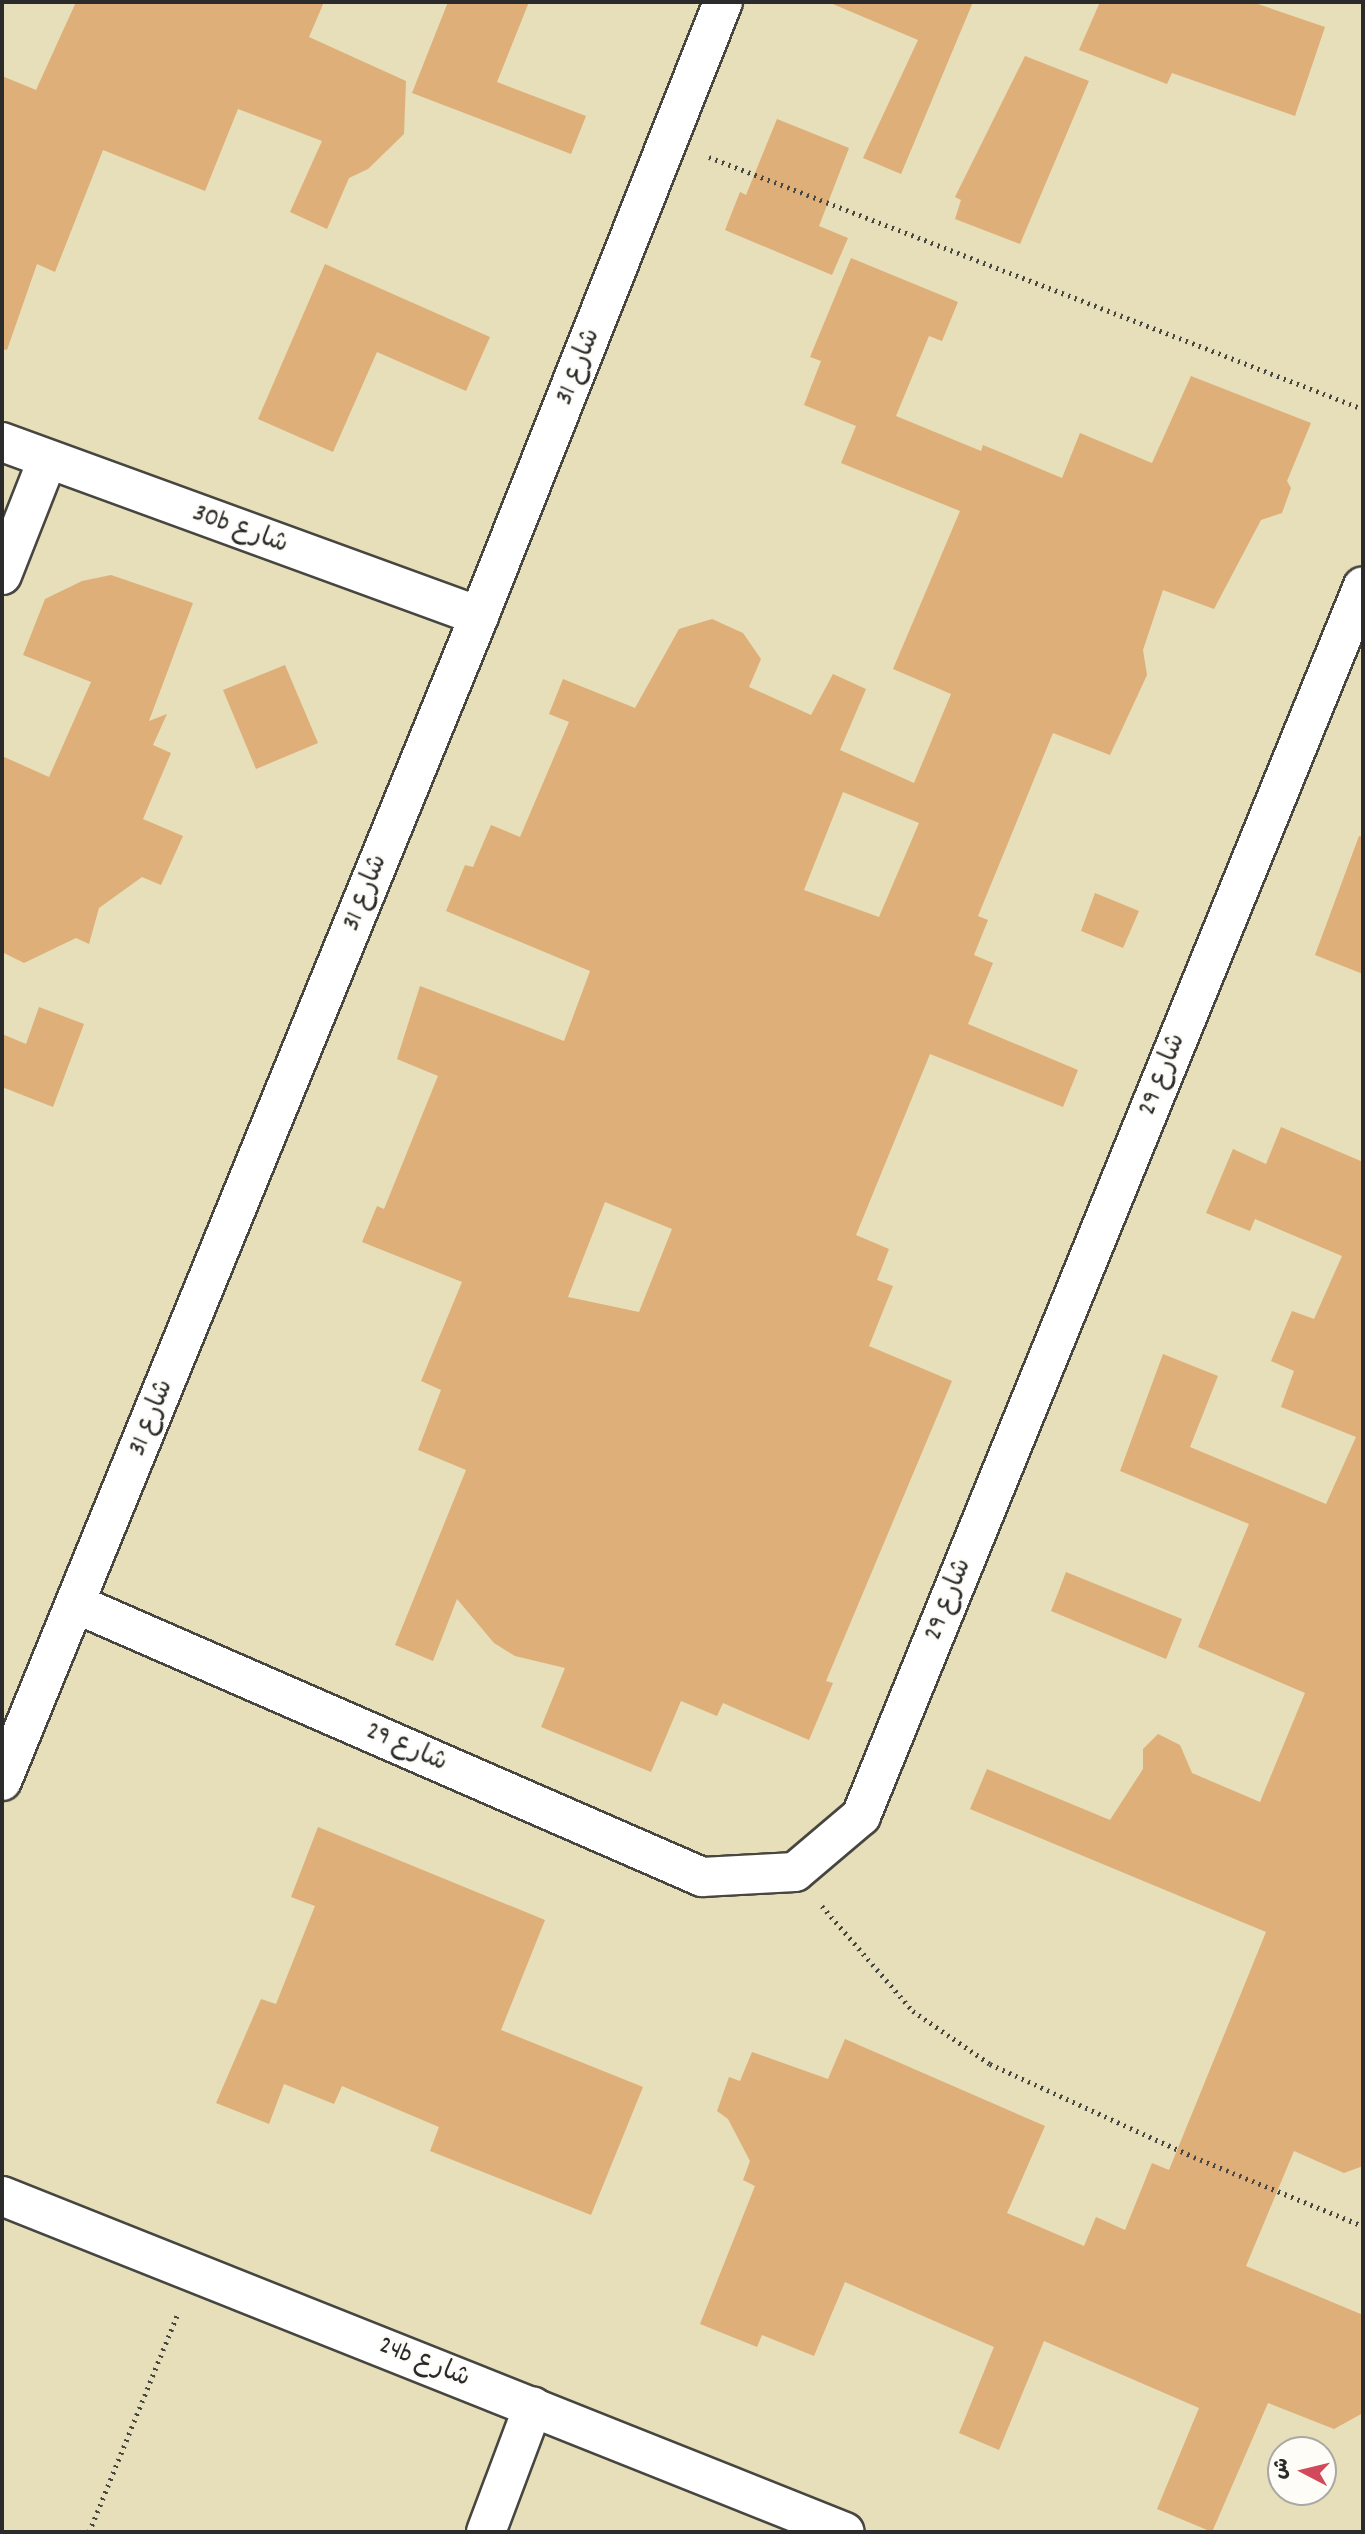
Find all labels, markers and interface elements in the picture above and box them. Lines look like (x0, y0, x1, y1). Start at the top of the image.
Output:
street label: شارع 31 (550, 324, 608, 410)
street label: 30b شارع (188, 498, 292, 562)
street label: شارع 31 (337, 850, 395, 936)
street label: شارع 29 (1133, 1030, 1193, 1120)
street label: شارع 31 (123, 1375, 181, 1461)
street label: شارع 29 (919, 1555, 979, 1645)
street label: شارع 29 (361, 1716, 451, 1780)
street label: 24b شارع (374, 2331, 474, 2395)
north arrow (1267, 2436, 1337, 2506)
text: ش (1268, 2457, 1297, 2481)

